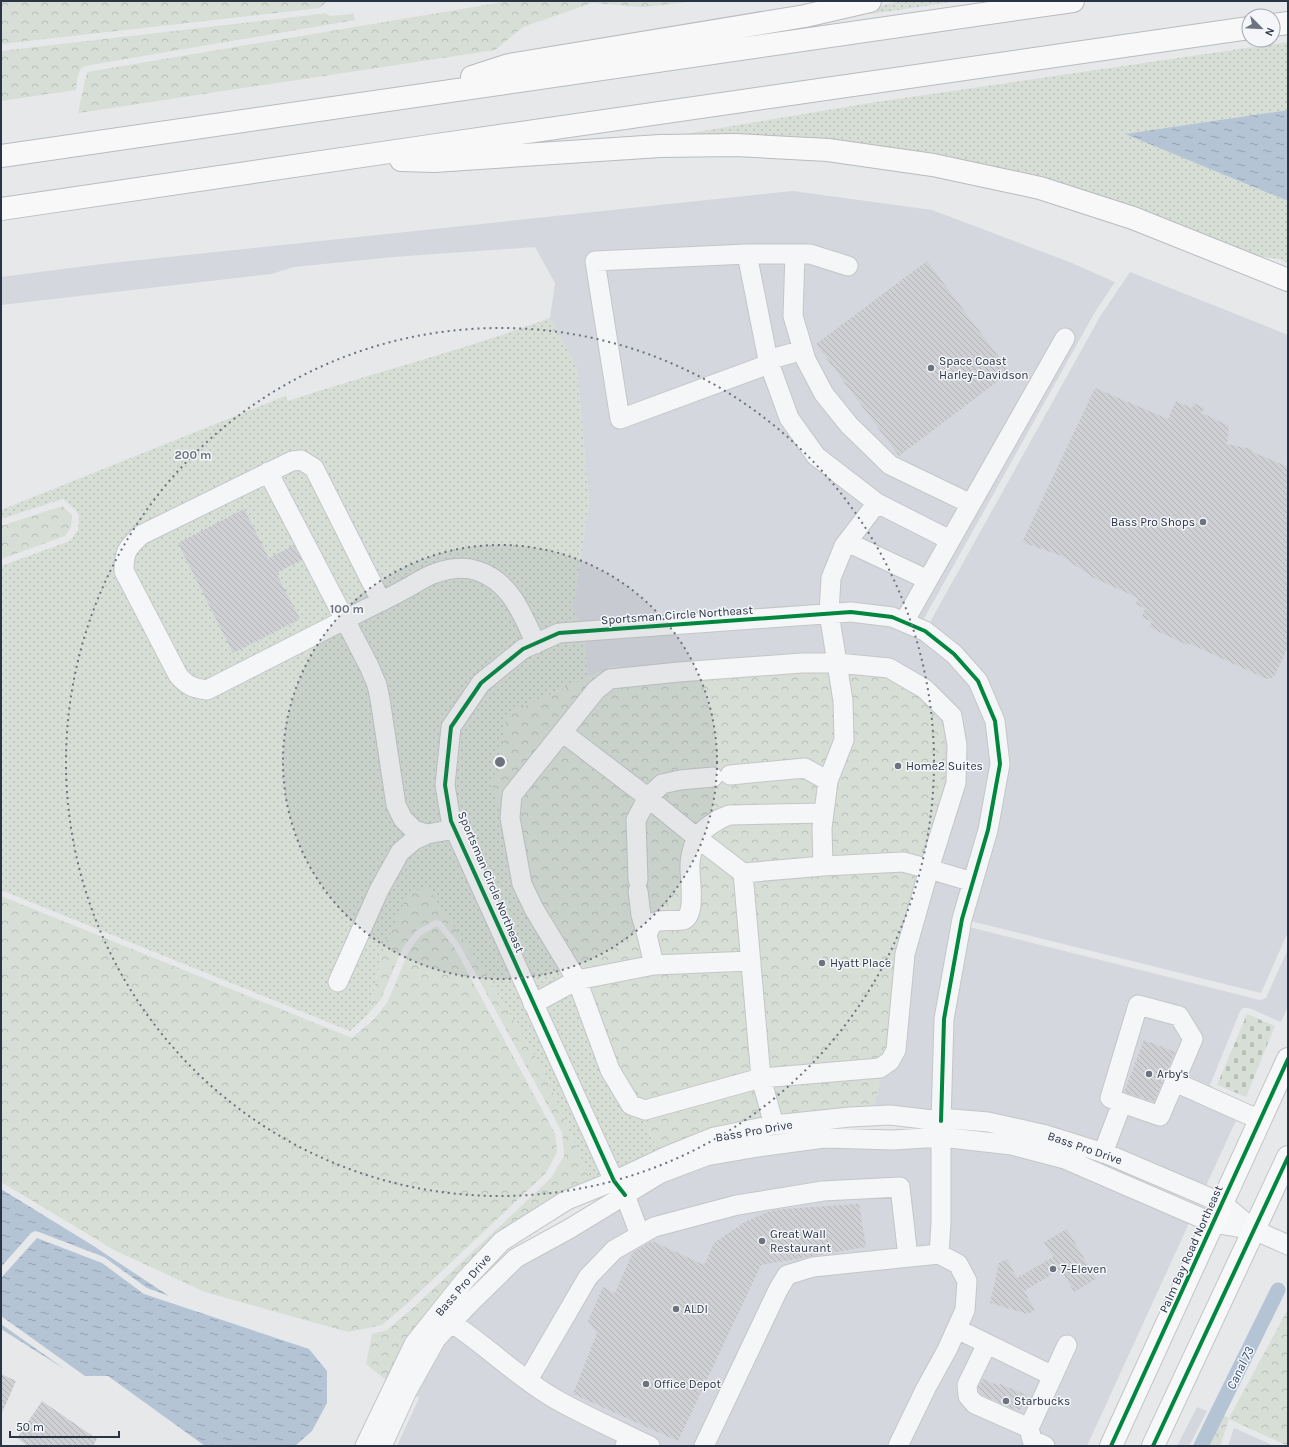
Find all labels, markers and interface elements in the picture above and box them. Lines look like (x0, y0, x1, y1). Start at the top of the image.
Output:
north arrow (1241, 8, 1281, 48)
text: N (1262, 26, 1277, 38)
place label: Space Coast Harley-Davidson (939, 354, 1029, 382)
marker: Space Coast Harley-Davidson (926, 363, 936, 373)
text: 200 m (175, 448, 211, 462)
place label: Bass Pro Shops (1111, 515, 1195, 529)
marker: Bass Pro Shops (1198, 517, 1208, 527)
text: 100 m (330, 602, 364, 616)
street label: Sportsman Circle Northeast (601, 603, 754, 627)
centre of rings (493, 755, 507, 769)
place label: Home2 Suites (906, 759, 983, 773)
marker: Home2 Suites (893, 761, 903, 771)
street label: Sportsman Circle Northeast (455, 809, 527, 955)
place label: Hyatt Place (830, 956, 891, 970)
marker: Hyatt Place (817, 958, 827, 968)
place label: Arby's (1157, 1067, 1189, 1081)
marker: Arby's (1144, 1069, 1154, 1079)
street label: Bass Pro Drive (714, 1117, 794, 1145)
street label: Bass Pro Drive (1046, 1129, 1124, 1167)
street label: Palm Bay Road Northeast (1157, 1183, 1226, 1315)
place label: Great Wall Restaurant (770, 1227, 831, 1255)
marker: Great Wall Restaurant (757, 1236, 767, 1246)
street label: Bass Pro Drive (432, 1251, 494, 1319)
place label: 7-Eleven (1061, 1262, 1107, 1276)
marker: 7-Eleven (1048, 1264, 1058, 1274)
place label: ALDI (684, 1302, 708, 1316)
marker: ALDI (671, 1304, 681, 1314)
water label: Canal 73 (1223, 1344, 1257, 1392)
place label: Office Depot (654, 1377, 721, 1391)
marker: Office Depot (641, 1379, 651, 1389)
place label: Starbucks (1014, 1394, 1070, 1408)
marker: Starbucks (1001, 1396, 1011, 1406)
scale bar (10, 1413, 119, 1439)
text: 50 m (16, 1420, 44, 1434)

